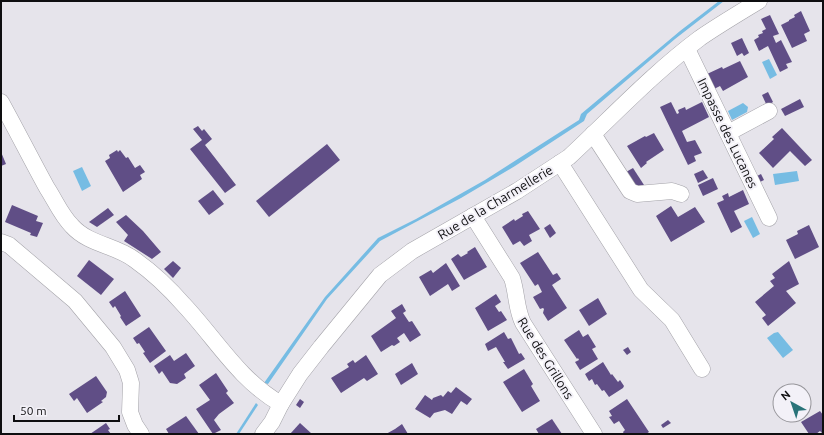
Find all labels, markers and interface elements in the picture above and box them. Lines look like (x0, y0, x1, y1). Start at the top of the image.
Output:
street label: Impasse des Lucanes (695, 76, 761, 191)
street label: Rue de la Charmellerie (435, 162, 555, 242)
street label: Rue des Grillons (515, 315, 577, 402)
north arrow (772, 383, 812, 423)
text: N (779, 388, 793, 403)
scale bar (14, 397, 119, 423)
text: 50 m (20, 404, 47, 417)

